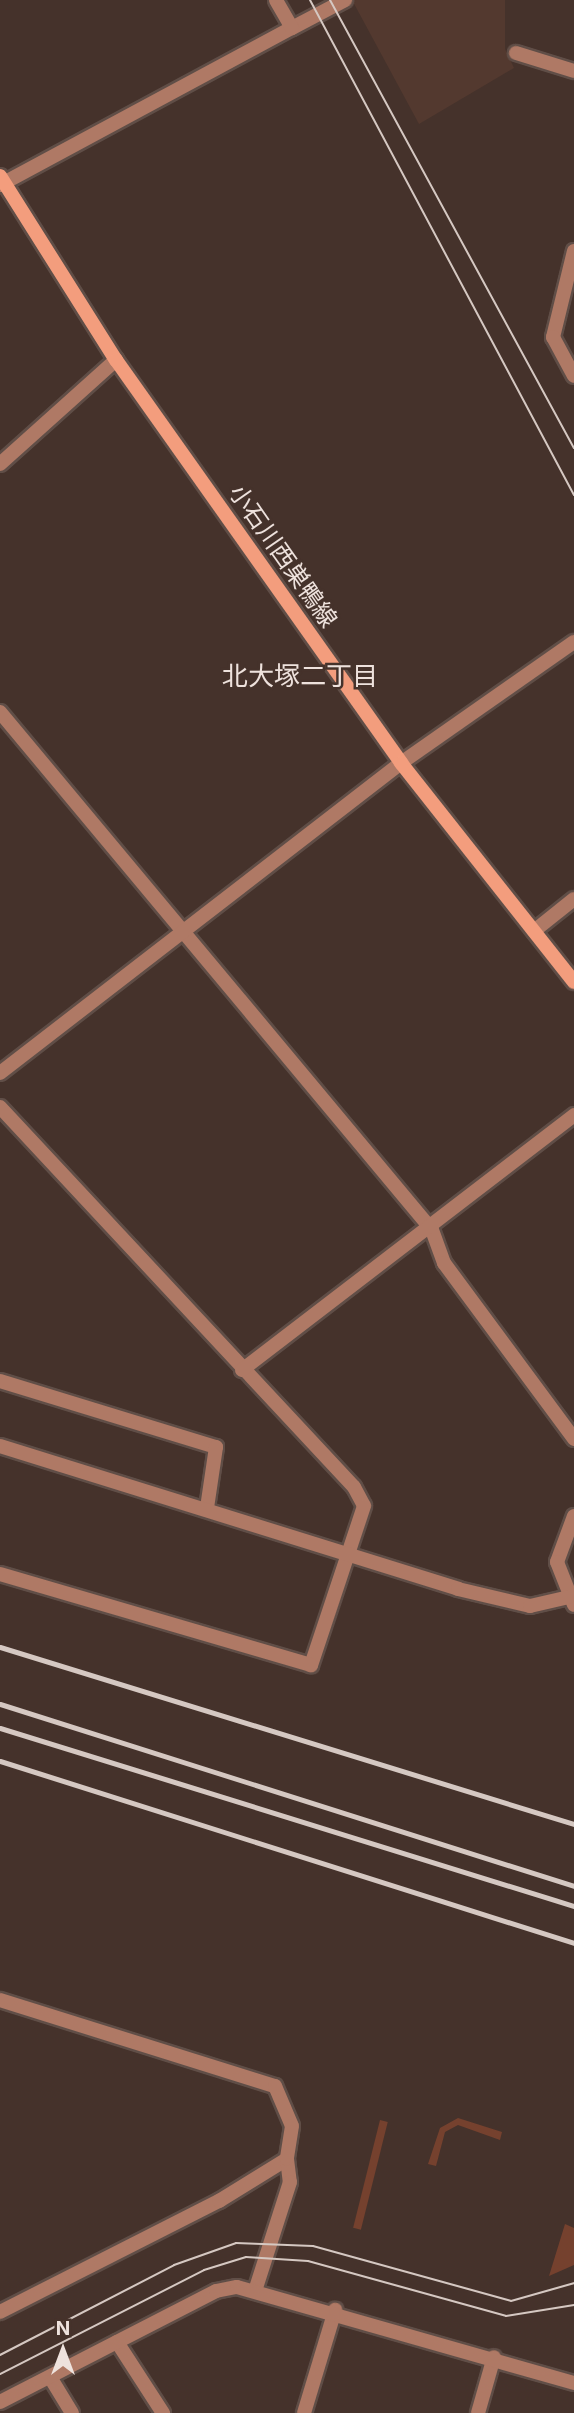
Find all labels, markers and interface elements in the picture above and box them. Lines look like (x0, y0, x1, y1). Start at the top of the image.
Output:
street label: 小石川西巣鴨線 (223, 479, 343, 633)
district label: 北大塚二丁目 (222, 660, 378, 692)
north arrow (28, 2315, 98, 2385)
text: N (56, 2317, 70, 2340)

